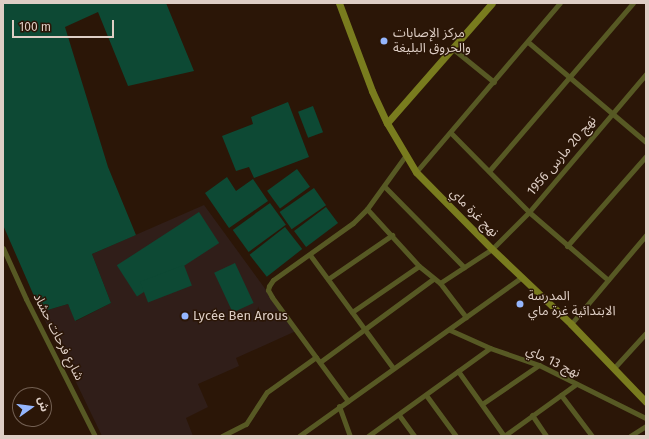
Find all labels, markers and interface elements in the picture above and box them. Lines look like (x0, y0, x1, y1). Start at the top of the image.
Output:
scale bar (14, 12, 116, 38)
text: 100 m (19, 20, 51, 34)
place label: مركز الإصابات والحروق البليغة (393, 26, 471, 57)
marker: مركز الإصابات والحروق البليغة (378, 35, 390, 47)
street label: نهج 20 مارس 1956 (524, 113, 600, 199)
street label: نهج غرة ماي (446, 185, 502, 241)
place label: المدرسة الابتدائية غرة ماي (528, 289, 615, 320)
street label: شارع فرحات حشاد (29, 291, 87, 383)
marker: المدرسة الابتدائية غرة ماي (515, 299, 525, 309)
place label: Lycée Ben Arous (193, 308, 288, 324)
marker: Lycée Ben Arous (180, 311, 190, 321)
street label: نهج 13 ماي (523, 343, 583, 381)
north arrow (12, 387, 52, 427)
text: ش (35, 395, 51, 413)

